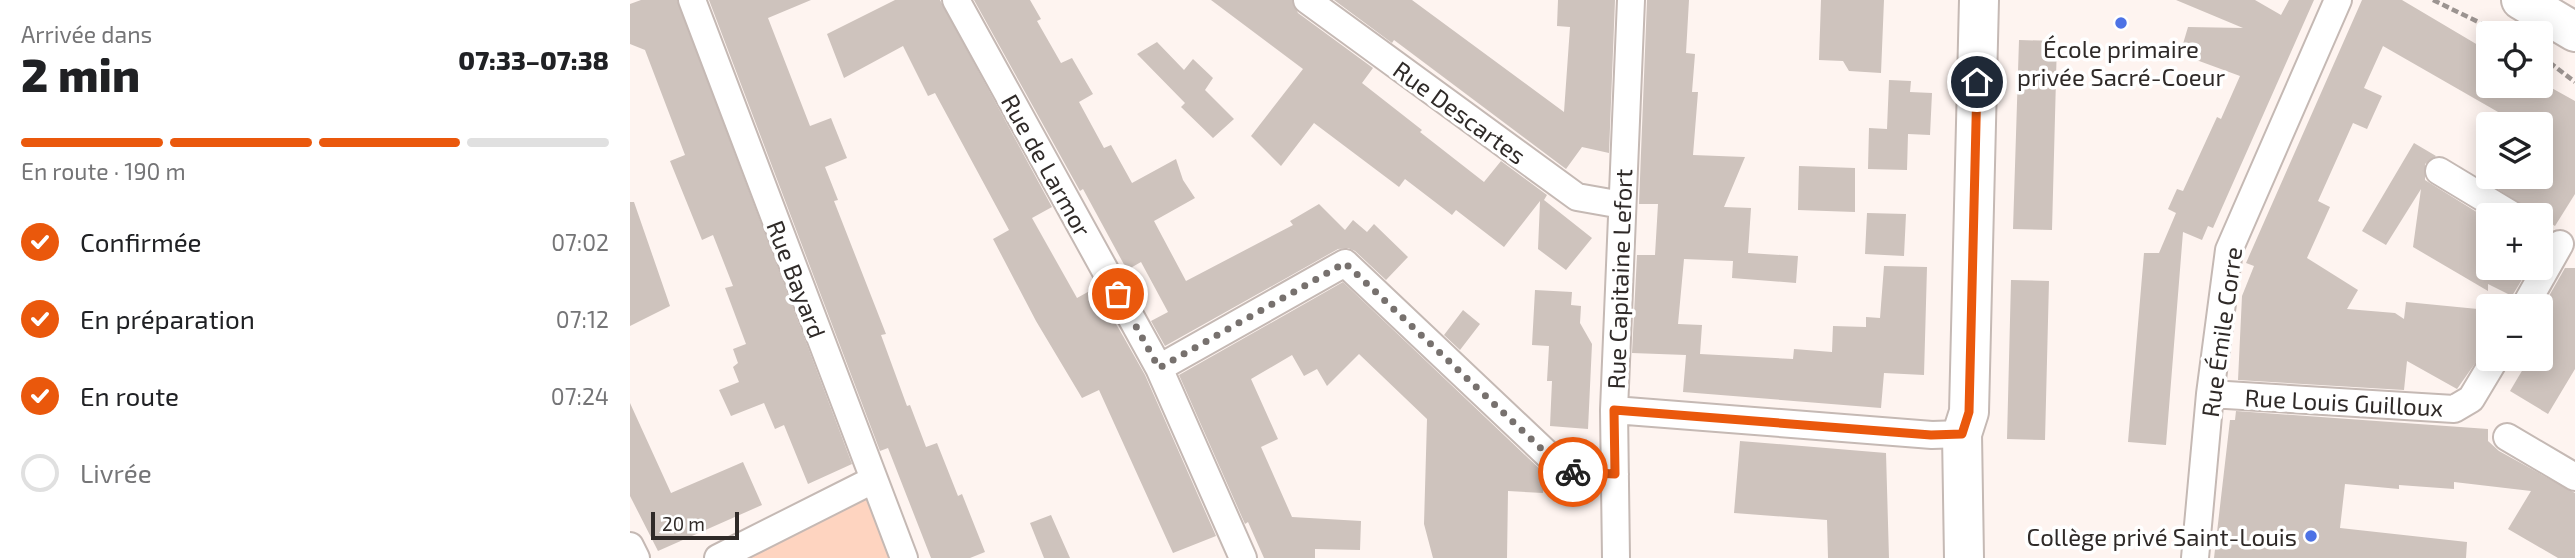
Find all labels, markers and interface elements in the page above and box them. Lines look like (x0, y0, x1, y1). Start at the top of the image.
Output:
marker: École primaire privée Sacré-Coeur (2113, 15, 2129, 31)
text: Arrivée dans (21, 20, 152, 48)
map controls (2476, 21, 2553, 371)
button: locate (2476, 21, 2553, 98)
place label: École primaire privée Sacré-Coeur (2017, 34, 2225, 91)
text: 07:33–07:38 (458, 44, 609, 75)
text: 2 min (21, 46, 140, 101)
pin (1947, 52, 2007, 112)
street label: Rue Descartes (1388, 54, 1532, 170)
icon: home (1958, 63, 1996, 101)
street label: Rue de Larmor (996, 89, 1098, 242)
button: layers (2476, 112, 2553, 189)
text: En route · 190 m (21, 157, 186, 185)
street label: Rue Capitaine Lefort (1601, 168, 1637, 390)
button: + (2476, 203, 2553, 280)
street label: Rue Bayard (761, 216, 833, 342)
icon: check (21, 223, 59, 261)
text: Confirmée (80, 226, 202, 257)
text: 07:02 (551, 228, 609, 256)
street label: Rue Émile Corre (2195, 245, 2247, 419)
pin (1088, 264, 1148, 324)
icon: bag (1099, 275, 1137, 313)
button: − (2476, 294, 2553, 371)
icon: check (21, 300, 59, 338)
text: En préparation (80, 303, 255, 334)
text: 07:12 (556, 305, 609, 333)
icon: check (21, 377, 59, 415)
text: En route (80, 380, 179, 411)
text: 07:24 (551, 382, 609, 410)
street label: Rue Louis Guilloux (2244, 382, 2444, 422)
courier (1538, 437, 1608, 507)
icon: bike (1554, 453, 1592, 491)
text: Livrée (80, 457, 152, 488)
scale bar (651, 509, 738, 541)
text: 20 m (662, 512, 705, 535)
place label: Collège privé Saint-Louis (2027, 522, 2297, 551)
marker: Collège privé Saint-Louis (2303, 528, 2319, 544)

